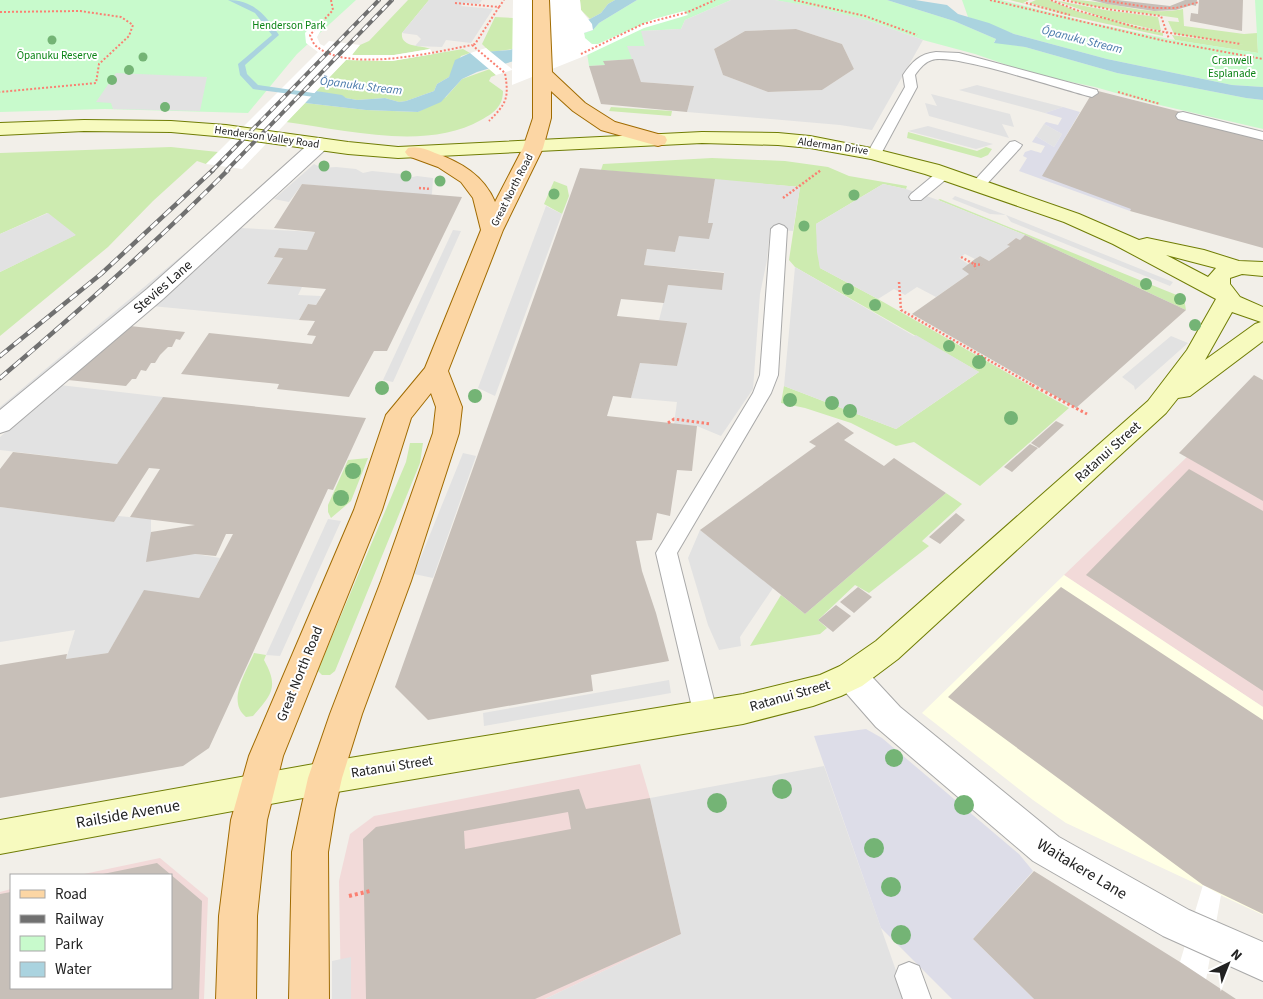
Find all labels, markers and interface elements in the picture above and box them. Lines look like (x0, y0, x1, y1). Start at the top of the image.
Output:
park label: Henderson Park (252, 18, 326, 33)
water label: Ōpanuku Stream (1040, 22, 1124, 58)
park label: Ōpanuku Reserve (17, 48, 98, 63)
park label: Cranwell Esplanade (1208, 53, 1257, 81)
water label: Ōpanuku Stream (319, 73, 403, 99)
street label: Henderson Valley Road (214, 122, 320, 152)
street label: Alderman Drive (797, 134, 870, 158)
street label: Great North Road (487, 151, 537, 229)
street label: Stevies Lane (129, 256, 197, 318)
street label: Ratanui Street (1071, 417, 1146, 487)
street label: Great North Road (272, 623, 328, 725)
street label: Ratanui Street (747, 675, 833, 717)
street label: Ratanui Street (350, 751, 435, 783)
street label: Railside Avenue (74, 794, 182, 834)
street label: Waitakere Lane (1033, 833, 1131, 905)
legend (10, 874, 172, 989)
text: Road (55, 884, 87, 905)
text: Railway (55, 909, 104, 930)
text: Park (55, 934, 84, 955)
north arrow (1203, 939, 1253, 989)
text: N (1226, 945, 1246, 966)
text: Water (55, 959, 92, 980)

